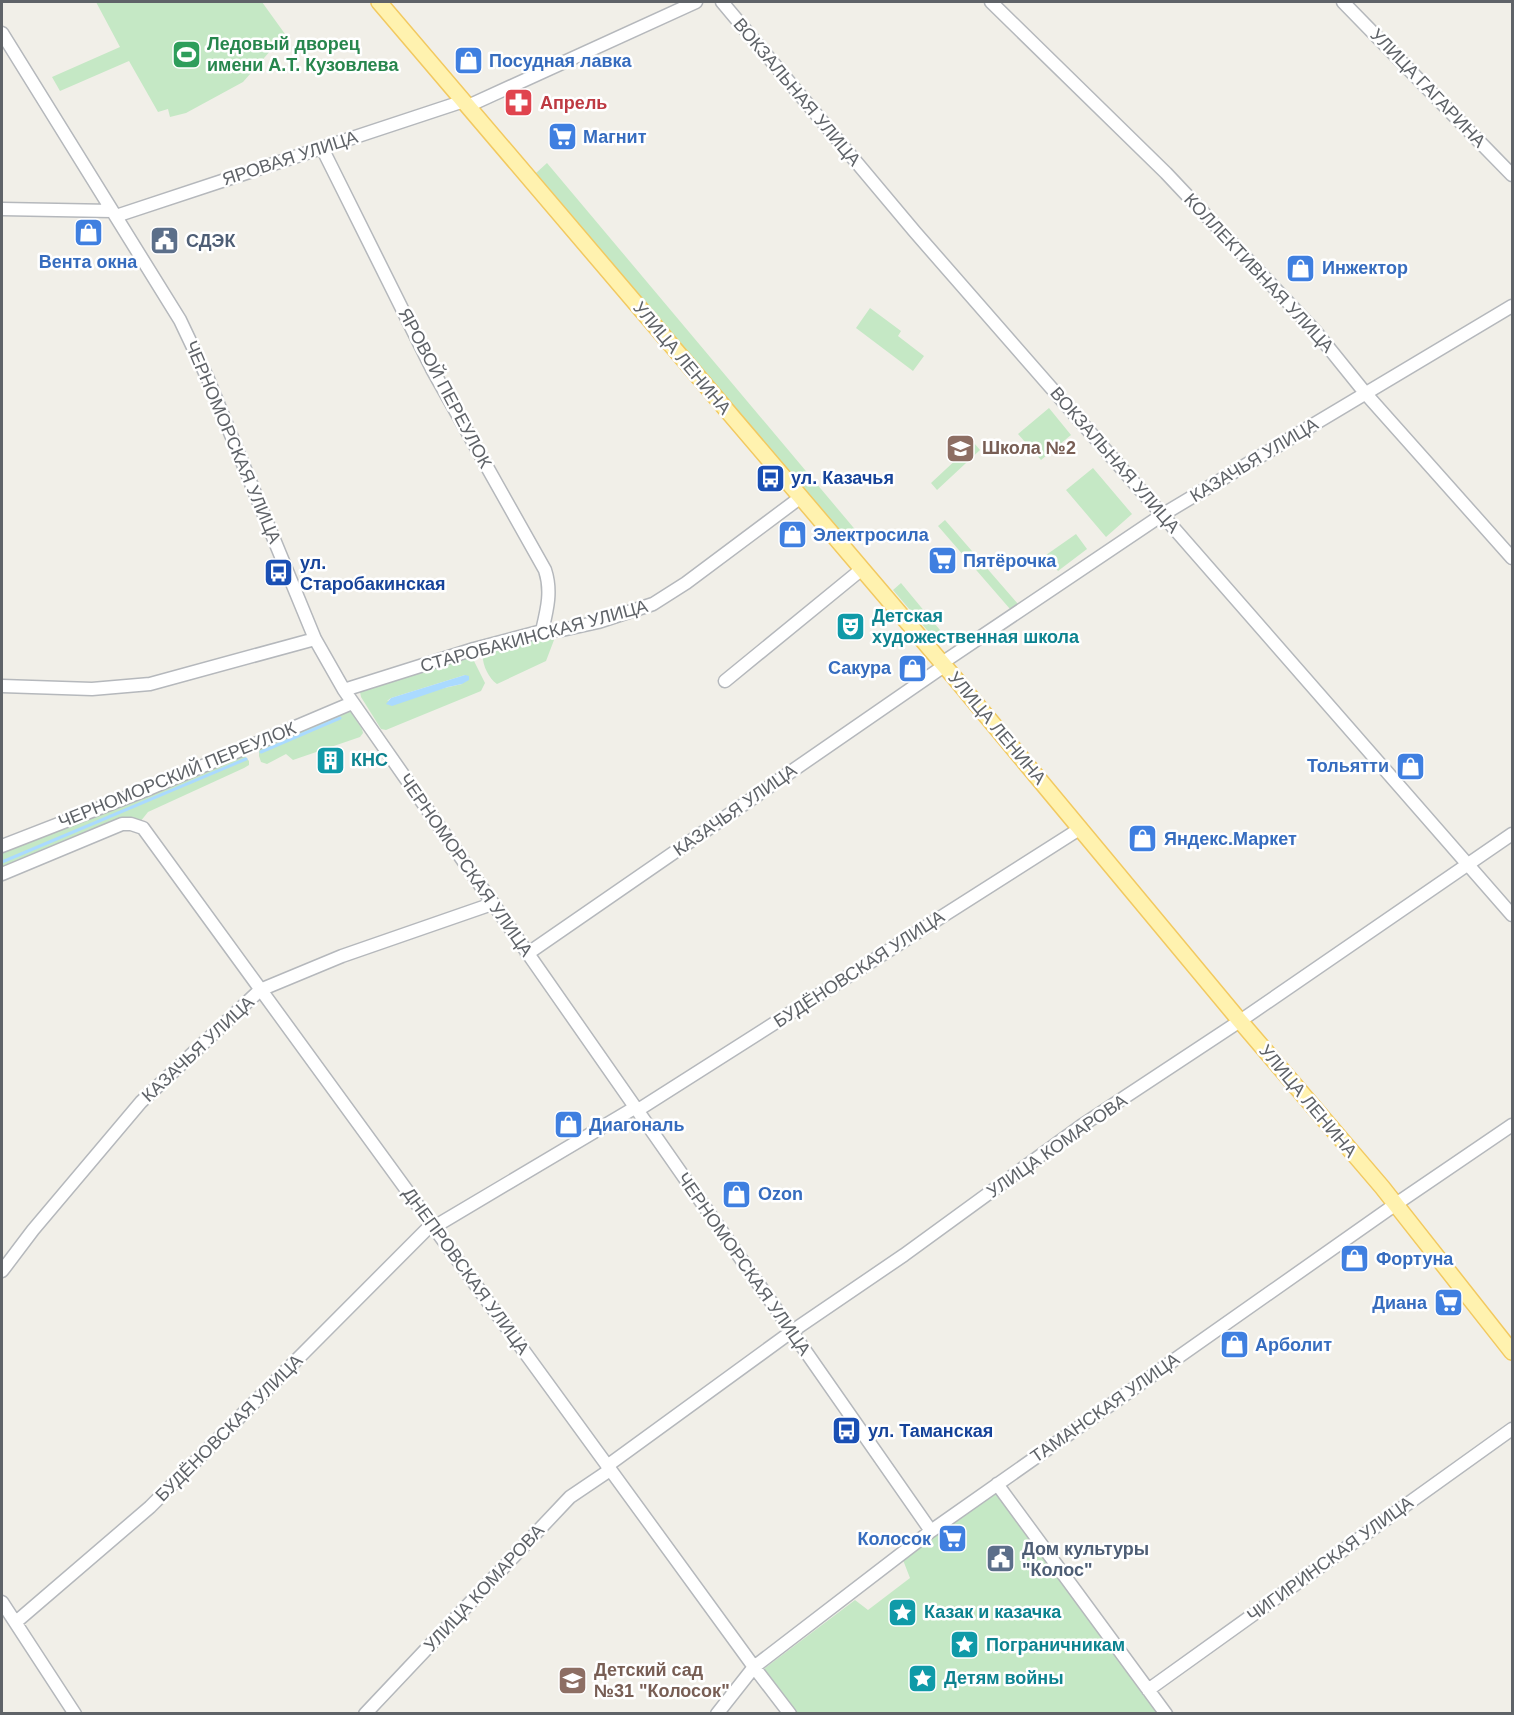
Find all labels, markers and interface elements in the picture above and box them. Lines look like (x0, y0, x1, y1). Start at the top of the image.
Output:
street label: ВОКЗАЛЬНАЯ УЛИЦА (729, 14, 865, 170)
street label: УЛИЦА ГАГАРИНА (1366, 25, 1490, 151)
place label: Ледовый дворец имени А.Т. Кузовлева (207, 34, 399, 75)
sports icon: Ледовый дворец имени А.Т. Кузовлева (170, 38, 202, 70)
shop icon: Посудная лавка (452, 45, 484, 77)
place label: Посудная лавка (489, 51, 633, 71)
pharmacy icon: Апрель (503, 87, 535, 119)
place label: Апрель (540, 93, 607, 113)
supermarket icon: Магнит (546, 121, 578, 153)
street label: ЯРОВАЯ УЛИЦА (220, 127, 360, 189)
place label: Магнит (583, 127, 647, 147)
street label: КОЛЛЕКТИВНАЯ УЛИЦА (1180, 189, 1338, 357)
shop icon: Вента окна (72, 217, 104, 249)
public building icon: СДЭК (149, 225, 181, 257)
place label: СДЭК (186, 231, 236, 251)
place label: Вента окна (39, 252, 138, 272)
shop icon: Инжектор (1285, 252, 1317, 284)
place label: Инжектор (1322, 258, 1408, 278)
street label: УЛИЦА ЛЕНИНА (629, 298, 735, 418)
street label: ЯРОВОЙ ПЕРЕУЛОК (394, 304, 497, 472)
street label: ЧЕРНОМОРСКАЯ УЛИЦА (181, 338, 285, 546)
street label: ВОКЗАЛЬНАЯ УЛИЦА (1046, 383, 1184, 537)
street label: КАЗАЧЬЯ УЛИЦА (1186, 414, 1322, 506)
school or university icon: Школа №2 (945, 432, 977, 464)
place label: Школа №2 (982, 438, 1076, 458)
bus stop icon: ул. Казачья (754, 462, 786, 494)
place label: ул. Казачья (791, 468, 894, 488)
shop icon: Электросила (776, 519, 808, 551)
place label: Электросила (813, 525, 930, 545)
supermarket icon: Пятёрочка (926, 545, 958, 577)
place label: Пятёрочка (963, 551, 1057, 571)
place label: ул. Старобакинская (300, 553, 445, 594)
bus stop icon: ул. Старобакинская (263, 557, 295, 589)
street label: СТАРОБАКИНСКАЯ УЛИЦА (418, 596, 650, 676)
place label: Детская художественная школа (872, 606, 1080, 647)
theatre icon: Детская художественная школа (835, 610, 867, 642)
shop icon: Сакура (896, 652, 928, 684)
place label: Сакура (828, 658, 892, 678)
street label: УЛИЦА ЛЕНИНА (944, 668, 1050, 788)
street label: ЧЕРНОМОРСКИЙ ПЕРЕУЛОК (55, 717, 299, 832)
building icon: КНС (314, 744, 346, 776)
place label: КНС (351, 750, 388, 770)
shop icon: Тольятти (1394, 750, 1426, 782)
place label: Тольятти (1307, 756, 1389, 776)
street label: КАЗАЧЬЯ УЛИЦА (670, 760, 800, 860)
street label: ЧЕРНОМОРСКАЯ УЛИЦА (395, 770, 537, 960)
shop icon: Яндекс.Маркет (1127, 823, 1159, 855)
place label: Яндекс.Маркет (1164, 829, 1297, 849)
street label: БУДЁНОВСКАЯ УЛИЦА (770, 906, 948, 1032)
street label: КАЗАЧЬЯ УЛИЦА (138, 992, 258, 1106)
street label: УЛИЦА ЛЕНИНА (1255, 1041, 1361, 1161)
street label: УЛИЦА КОМАРОВА (983, 1090, 1131, 1202)
shop icon: Диагональ (552, 1109, 584, 1141)
place label: Диагональ (589, 1115, 685, 1135)
street label: ЧЕРНОМОРСКАЯ УЛИЦА (673, 1169, 815, 1359)
shop icon: Ozon (721, 1178, 753, 1210)
street label: ДНЕПРОВСКАЯ УЛИЦА (399, 1184, 533, 1358)
place label: Ozon (758, 1184, 803, 1204)
shop icon: Фортуна (1339, 1243, 1371, 1275)
place label: Фортуна (1376, 1249, 1454, 1269)
supermarket icon: Диана (1432, 1287, 1464, 1319)
place label: Диана (1372, 1293, 1428, 1313)
shop icon: Арболит (1218, 1329, 1250, 1361)
place label: Арболит (1255, 1335, 1332, 1355)
street label: ТАМАНСКАЯ УЛИЦА (1027, 1349, 1183, 1467)
street label: БУДЁНОВСКАЯ УЛИЦА (152, 1351, 306, 1505)
bus stop icon: ул. Таманская (831, 1415, 863, 1447)
place label: ул. Таманская (868, 1421, 993, 1441)
street label: ЧИГИРИНСКАЯ УЛИЦА (1243, 1492, 1417, 1626)
street label: УЛИЦА КОМАРОВА (420, 1520, 548, 1656)
supermarket icon: Колосок (936, 1523, 968, 1555)
place label: Колосок (857, 1529, 932, 1549)
place label: Дом культуры "Колос" (1022, 1539, 1149, 1580)
public building icon: Дом культуры "Колос" (985, 1543, 1017, 1575)
place icon: Казак и казачка (887, 1596, 919, 1628)
place label: Казак и казачка (924, 1602, 1062, 1622)
place icon: Пограничникам (949, 1629, 981, 1661)
place label: Пограничникам (986, 1635, 1125, 1655)
place label: Детский сад №31 "Колосок" (594, 1660, 730, 1701)
place icon: Детям войны (907, 1662, 939, 1694)
school or university icon: Детский сад №31 "Колосок" (557, 1664, 589, 1696)
place label: Детям войны (944, 1668, 1064, 1688)

